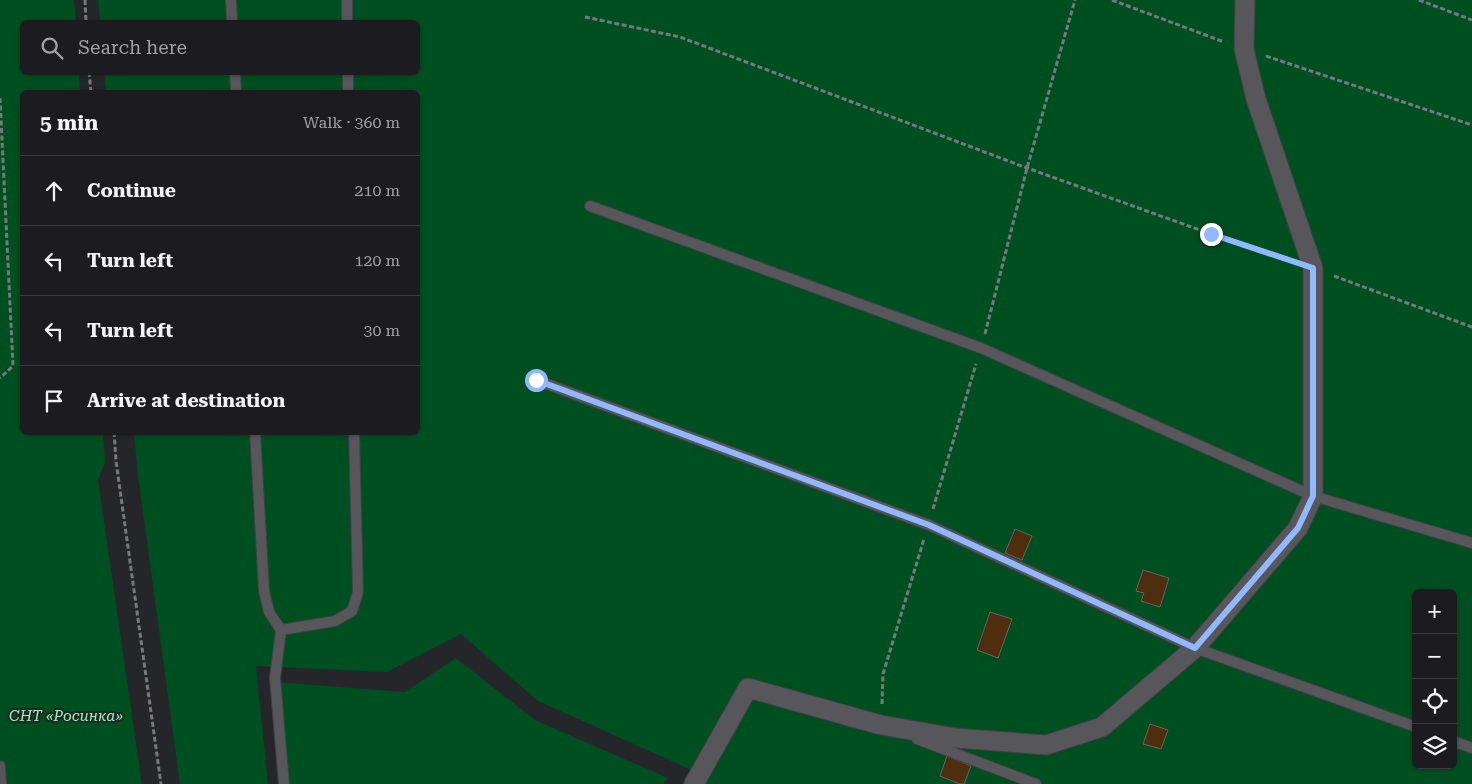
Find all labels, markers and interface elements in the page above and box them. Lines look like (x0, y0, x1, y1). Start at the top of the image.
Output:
search box (20, 20, 420, 75)
icon: search (38, 34, 66, 62)
text: Search here (78, 36, 187, 59)
text: 5 min (40, 111, 98, 135)
text: Walk · 360 m (303, 113, 400, 132)
icon: ahead (40, 177, 68, 205)
text: Continue (87, 179, 176, 202)
text: 210 m (354, 181, 400, 200)
route end (1200, 223, 1223, 246)
icon: left (40, 247, 68, 275)
text: Turn left (87, 249, 173, 272)
text: 120 m (354, 251, 400, 270)
icon: left (40, 317, 68, 345)
text: Turn left (87, 319, 173, 342)
text: 30 m (363, 321, 400, 340)
route start (525, 369, 548, 392)
icon: arrive (40, 387, 68, 415)
text: Arrive at destination (87, 389, 285, 412)
map controls (1412, 589, 1457, 769)
button: + (1412, 589, 1457, 634)
button: − (1412, 634, 1457, 679)
button: locate (1412, 679, 1457, 724)
park label: СНТ «Росинка» (9, 707, 123, 725)
button: layers (1412, 724, 1457, 769)

